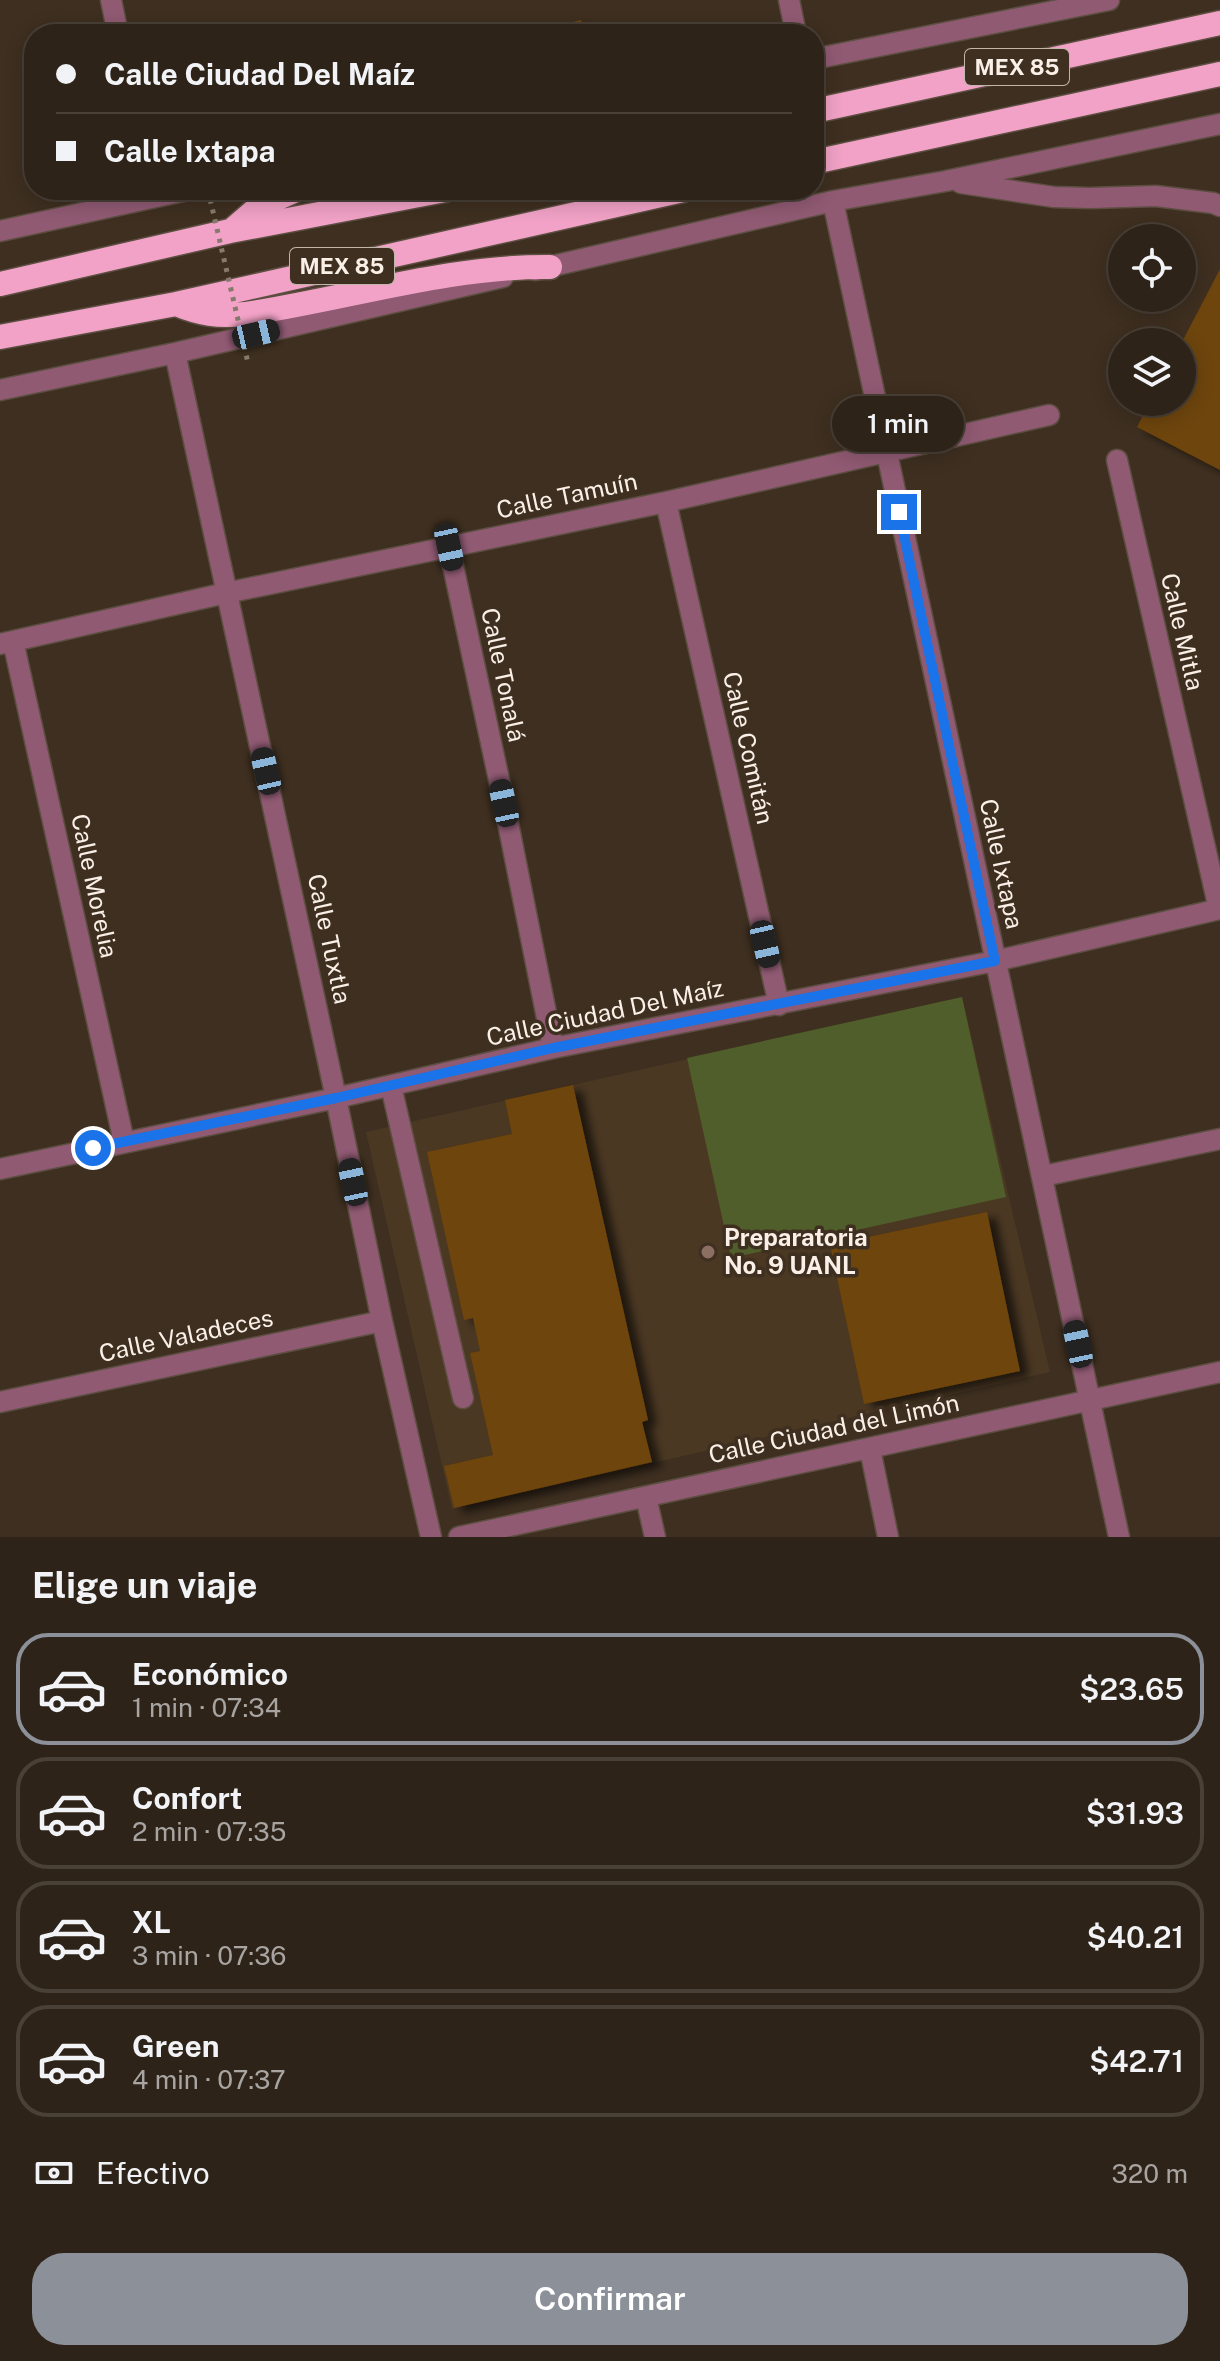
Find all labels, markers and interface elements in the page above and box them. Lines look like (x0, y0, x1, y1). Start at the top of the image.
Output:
road number: MEX 85 (965, 49, 1069, 85)
text: Calle Ciudad Del Maíz (104, 56, 415, 92)
text: Calle Ixtapa (104, 133, 276, 169)
map controls (1108, 224, 1196, 416)
button: locate (1108, 224, 1196, 312)
road number: MEX 85 (290, 248, 394, 284)
car (230, 317, 282, 351)
button: layers (1108, 328, 1196, 416)
callout: 1 min (833, 396, 965, 452)
text: 1 min (867, 408, 929, 439)
street label: Calle Tamuín (494, 466, 640, 524)
route end (881, 494, 917, 530)
car (432, 521, 466, 573)
street label: Calle Mitla (1156, 570, 1210, 693)
street label: Calle Tonalá (476, 605, 532, 744)
street label: Calle Comitán (718, 669, 780, 827)
car (249, 745, 283, 797)
car (487, 777, 521, 829)
street label: Calle Ixtapa (975, 796, 1029, 931)
street label: Calle Morelia (66, 811, 124, 960)
street label: Calle Tuxtla (303, 871, 357, 1006)
car (748, 918, 782, 970)
street label: Calle Ciudad Del Maíz (484, 973, 726, 1051)
route start (75, 1130, 111, 1166)
car (336, 1156, 370, 1208)
place label: Preparatoria No. 9 UANL (724, 1223, 868, 1279)
marker: Preparatoria No. 9 UANL (699, 1243, 717, 1261)
street label: Calle Valadeces (96, 1303, 275, 1367)
car (1061, 1318, 1095, 1370)
street label: Calle Ciudad del Limón (706, 1388, 962, 1468)
text: Elige un viaje (32, 1564, 257, 1606)
icon: car (36, 1653, 108, 1725)
text: Económico (132, 1656, 288, 1692)
text: $23.65 (1079, 1671, 1184, 1707)
text: 1 min · 07:34 (132, 1692, 281, 1723)
icon: car (36, 1777, 108, 1849)
text: Confort (132, 1780, 242, 1816)
text: $31.93 (1086, 1795, 1184, 1831)
text: 2 min · 07:35 (132, 1816, 286, 1847)
icon: car (36, 1901, 108, 1973)
text: XL (132, 1904, 171, 1940)
text: $40.21 (1087, 1919, 1184, 1955)
text: 3 min · 07:36 (132, 1940, 287, 1971)
icon: car (36, 2025, 108, 2097)
text: Green (132, 2028, 219, 2064)
text: $42.71 (1089, 2043, 1184, 2079)
text: 4 min · 07:37 (132, 2064, 286, 2095)
icon: cash (32, 2151, 76, 2195)
text: Efectivo (96, 2155, 210, 2191)
text: 320 m (1111, 2158, 1188, 2189)
button: Confirmar (32, 2253, 1188, 2345)

